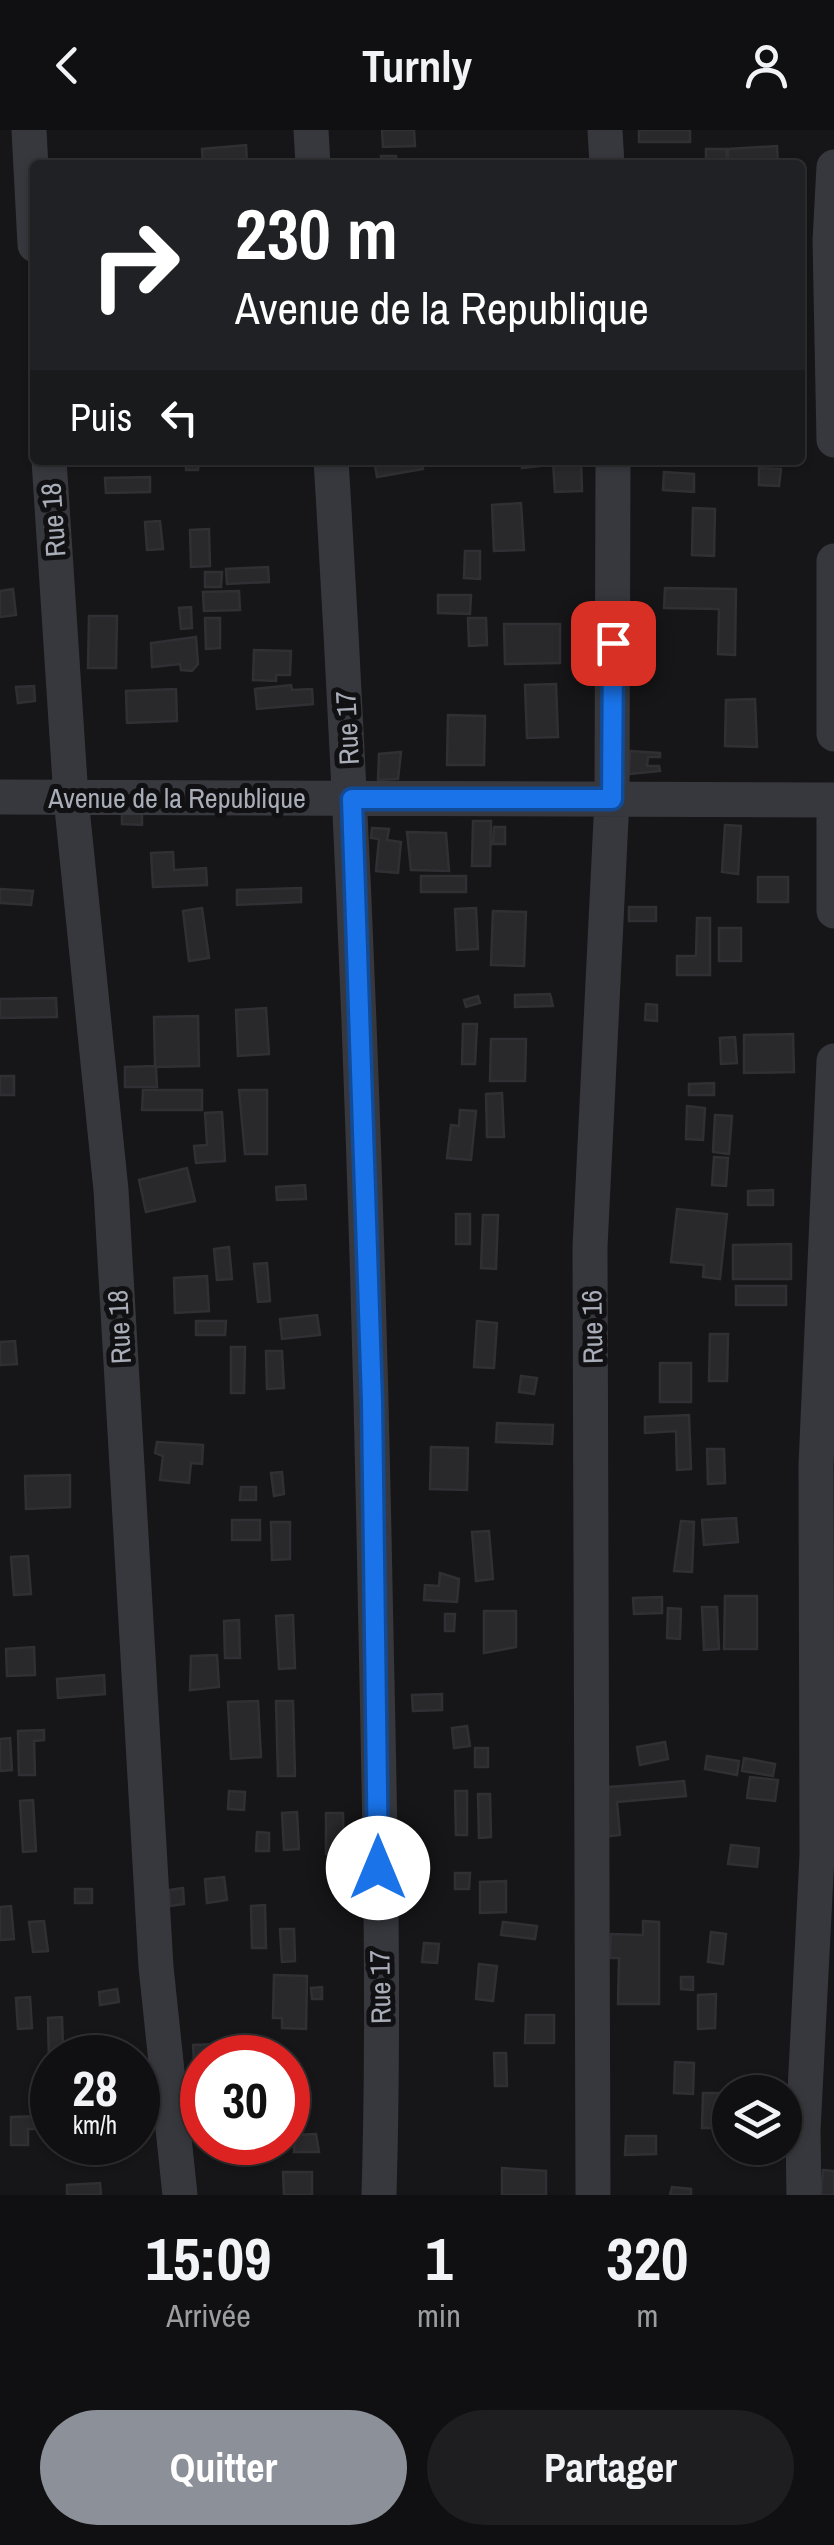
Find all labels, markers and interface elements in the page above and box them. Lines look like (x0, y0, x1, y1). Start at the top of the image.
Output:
text: Turnly (362, 35, 472, 96)
icon: back (40, 38, 95, 93)
icon: person (739, 38, 794, 93)
text: 230 m (235, 187, 398, 281)
icon: right (70, 200, 200, 330)
text: Avenue de la Republique (235, 277, 649, 338)
icon: left (152, 390, 207, 445)
text: Puis (70, 392, 132, 443)
street label: Rue 18 (31, 482, 75, 558)
pin (571, 601, 656, 686)
icon: arrive (586, 616, 641, 671)
street label: Rue 17 (326, 690, 368, 766)
street label: Avenue de la Republique (47, 779, 306, 817)
street label: Rue 18 (98, 1289, 140, 1365)
street label: Rue 16 (572, 1290, 612, 1364)
position arrow (326, 1816, 430, 1920)
street label: Rue 17 (360, 1950, 400, 2024)
speed limit sign: 30 (180, 2035, 310, 2165)
text: 28 (72, 2054, 118, 2122)
map controls (712, 2075, 802, 2165)
button: layers (712, 2075, 802, 2165)
text: km/h (73, 2108, 117, 2142)
text: 15:09 (146, 2218, 271, 2299)
text: 1 (425, 2218, 453, 2299)
text: 320 (606, 2218, 688, 2299)
text: Arrivée (166, 2294, 251, 2337)
text: min (417, 2294, 461, 2337)
text: m (636, 2294, 658, 2337)
button: Quitter (40, 2410, 407, 2525)
button: Partager (427, 2410, 794, 2525)

